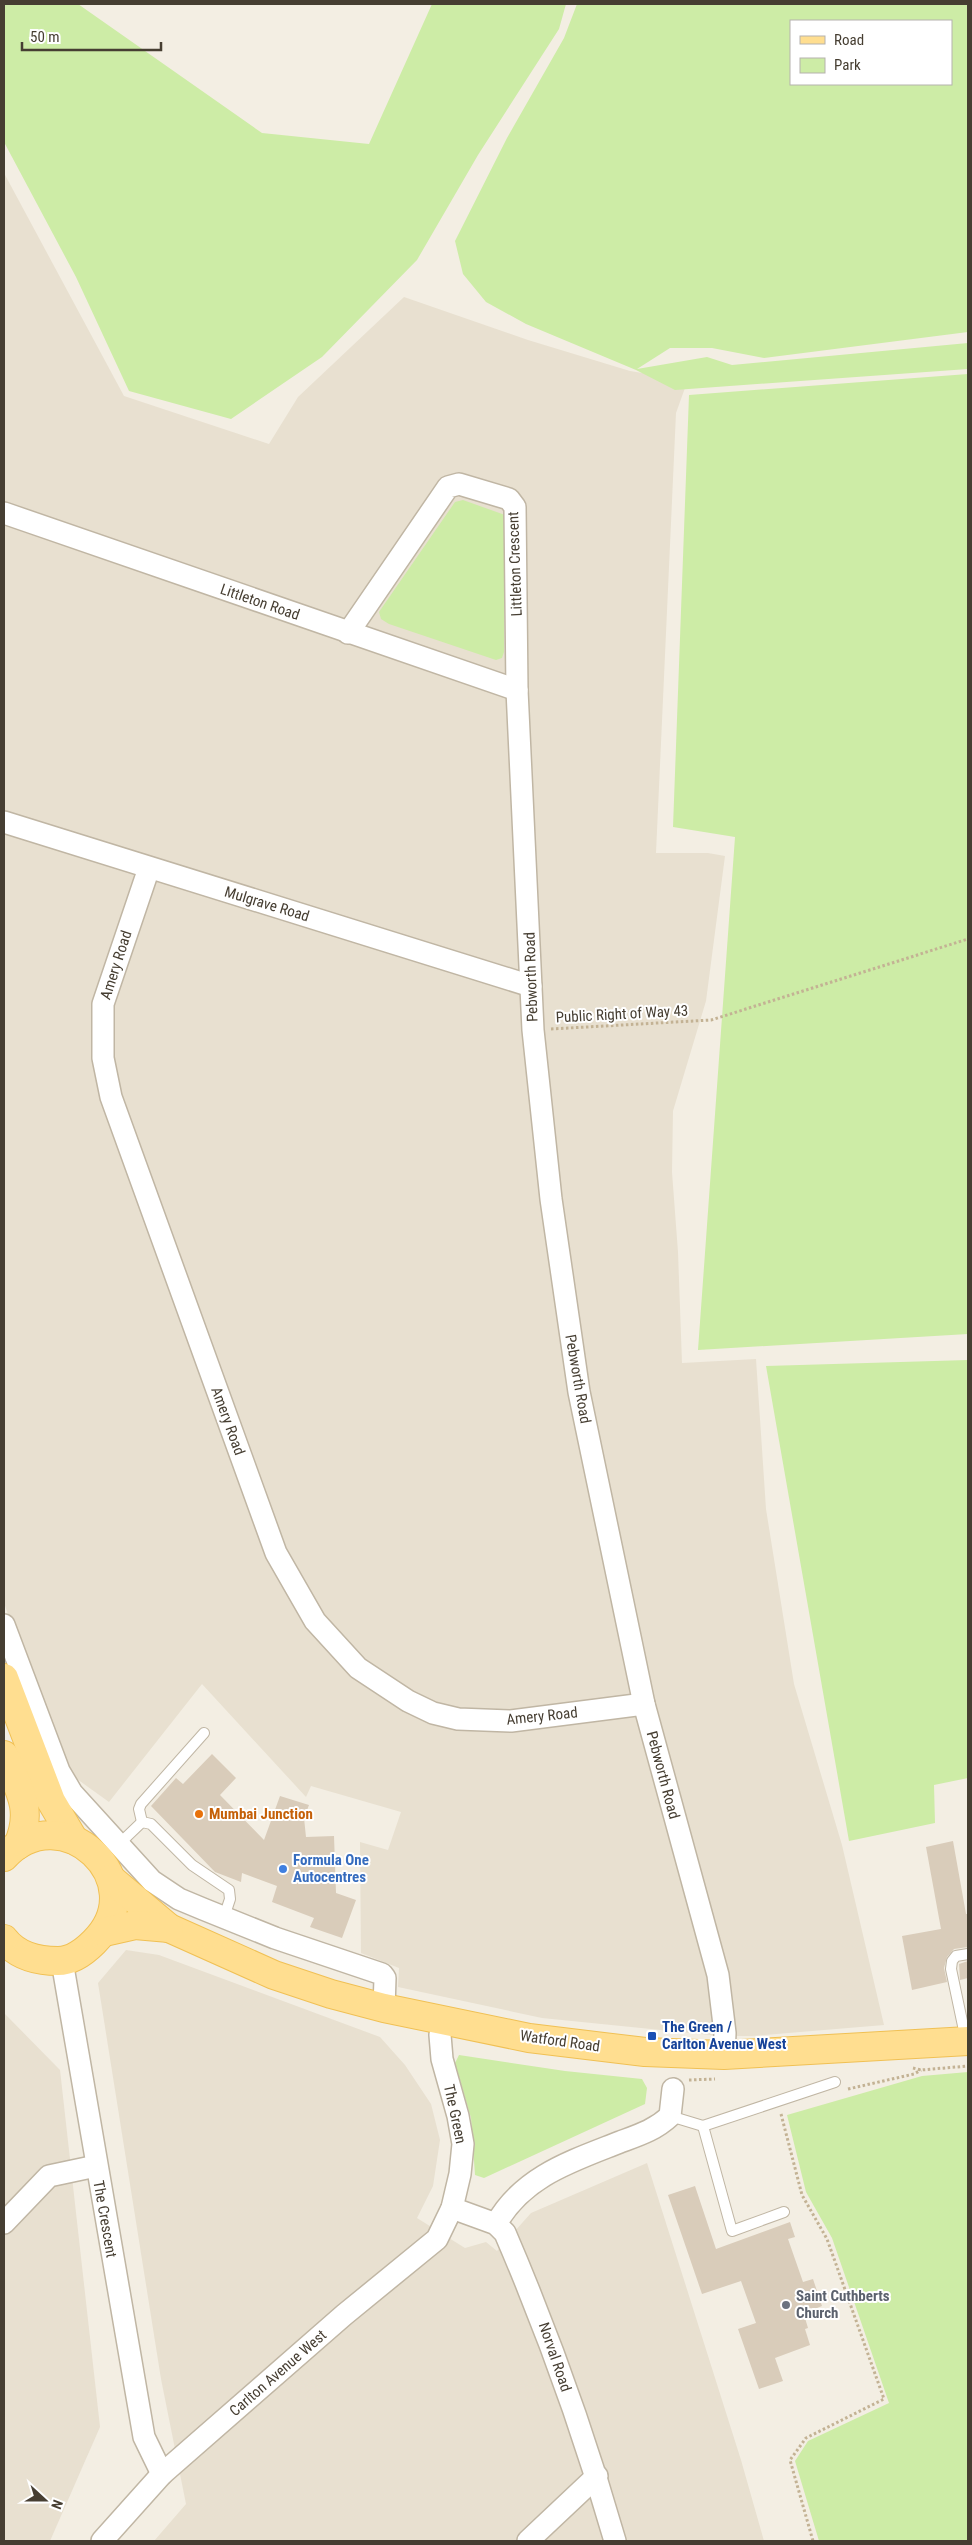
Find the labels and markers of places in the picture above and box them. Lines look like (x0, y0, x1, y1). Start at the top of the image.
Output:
place label: Mumbai Junction (209, 1805, 313, 1823)
marker: Mumbai Junction (193, 1808, 205, 1820)
place label: Formula One Autocentres (293, 1851, 369, 1886)
marker: Formula One Autocentres (277, 1863, 289, 1875)
place label: The Green / Carlton Avenue West (662, 2018, 787, 2053)
marker: The Green / Carlton Avenue West (646, 2030, 658, 2042)
place label: Saint Cuthberts Church (796, 2287, 890, 2322)
marker: Saint Cuthberts Church (780, 2299, 792, 2311)

